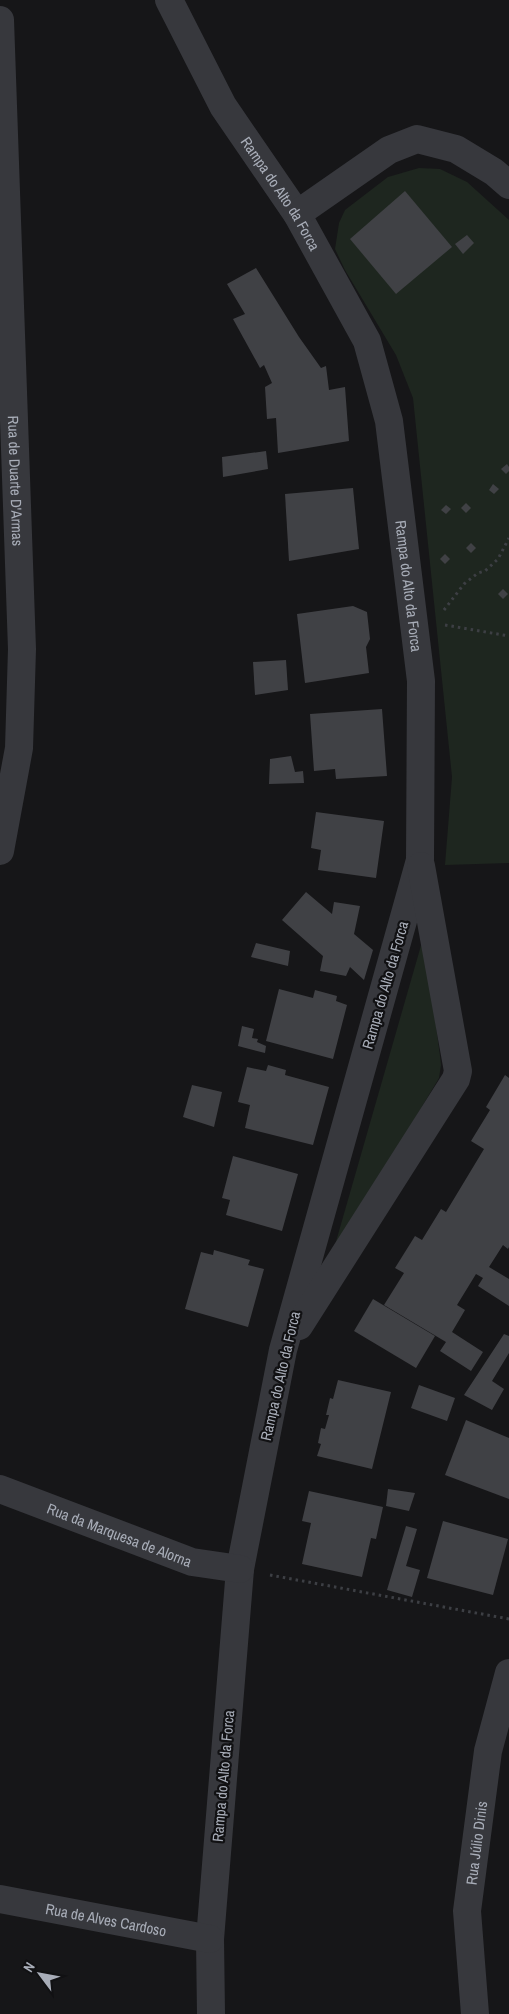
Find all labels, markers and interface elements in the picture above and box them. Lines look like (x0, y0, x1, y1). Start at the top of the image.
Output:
street label: Rampa do Alto da Forca (236, 132, 326, 254)
street label: Rua de Duarte D'Armas (3, 415, 29, 546)
street label: Rampa do Alto da Forca (391, 519, 428, 653)
street label: Rampa do Alto da Forca (357, 918, 413, 1051)
street label: Rampa do Alto da Forca (255, 1309, 305, 1443)
street label: Rua da Marquesa de Alorna (44, 1497, 195, 1572)
street label: Rampa do Alto da Forca (207, 1709, 239, 1843)
street label: Rua Júlio Dinis (460, 1800, 492, 1886)
street label: Rua de Alves Cardoso (44, 1897, 168, 1941)
north arrow (15, 1949, 65, 1999)
text: N (19, 1959, 39, 1975)

